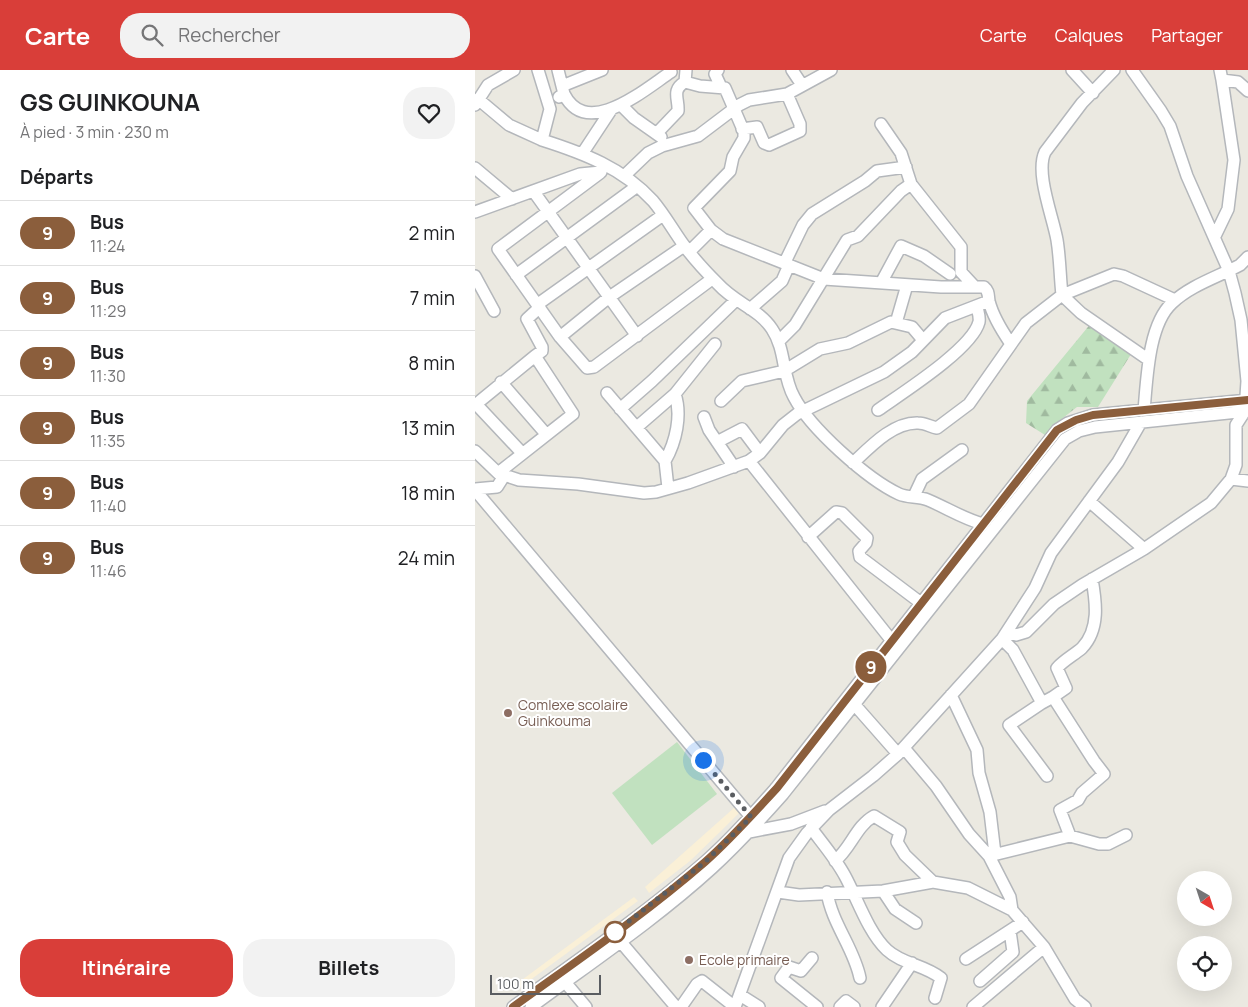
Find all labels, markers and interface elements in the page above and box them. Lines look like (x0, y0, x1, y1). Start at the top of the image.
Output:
search box (120, 13, 470, 58)
text: Carte (25, 19, 90, 52)
icon: search (138, 21, 166, 49)
text: Rechercher (178, 22, 281, 48)
text: Carte (980, 23, 1027, 47)
text: Calques (1055, 23, 1123, 47)
text: Partager (1151, 23, 1223, 47)
text: GS GUINKOUNA (20, 85, 200, 118)
button: heart (403, 87, 455, 139)
text: À pied · 3 min · 230 m (20, 121, 169, 143)
text: Départs (20, 164, 93, 190)
text: Bus (90, 209, 124, 235)
text: 2 min (409, 220, 455, 246)
text: 9 (42, 221, 53, 245)
text: 11:24 (90, 235, 126, 257)
text: Bus (90, 274, 124, 300)
text: 7 min (410, 285, 455, 311)
text: 9 (42, 286, 53, 310)
text: 11:29 (90, 300, 126, 322)
text: Bus (90, 339, 124, 365)
text: 8 min (408, 350, 455, 376)
text: 9 (42, 351, 53, 375)
text: 11:30 (90, 365, 126, 387)
text: Bus (90, 404, 124, 430)
text: 13 min (401, 415, 455, 441)
text: 9 (42, 416, 53, 440)
text: 11:35 (90, 430, 125, 452)
text: Bus (90, 469, 124, 495)
text: 18 min (401, 480, 455, 506)
text: 9 (42, 481, 53, 505)
text: 11:40 (90, 495, 126, 517)
text: Bus (90, 534, 124, 560)
text: 24 min (398, 545, 455, 571)
text: 9 (42, 546, 53, 570)
text: 11:46 (90, 560, 127, 582)
line badge: 9 (855, 651, 887, 683)
text: 9 (865, 655, 877, 679)
place label: Comlexe scolaire Guinkouma (518, 695, 628, 730)
marker: Comlexe scolaire Guinkouma (502, 707, 514, 719)
your location (691, 748, 716, 773)
north arrow (1177, 871, 1233, 926)
map controls (1177, 871, 1232, 991)
unlabelled marker (604, 921, 626, 943)
button: locate (1177, 936, 1232, 991)
button: Itinéraire (20, 939, 233, 997)
button: Billets (243, 939, 455, 997)
place label: Ecole primaire (699, 950, 790, 969)
marker: Ecole primaire (683, 954, 695, 966)
scale bar (490, 972, 601, 995)
text: 100 m (497, 974, 534, 993)

